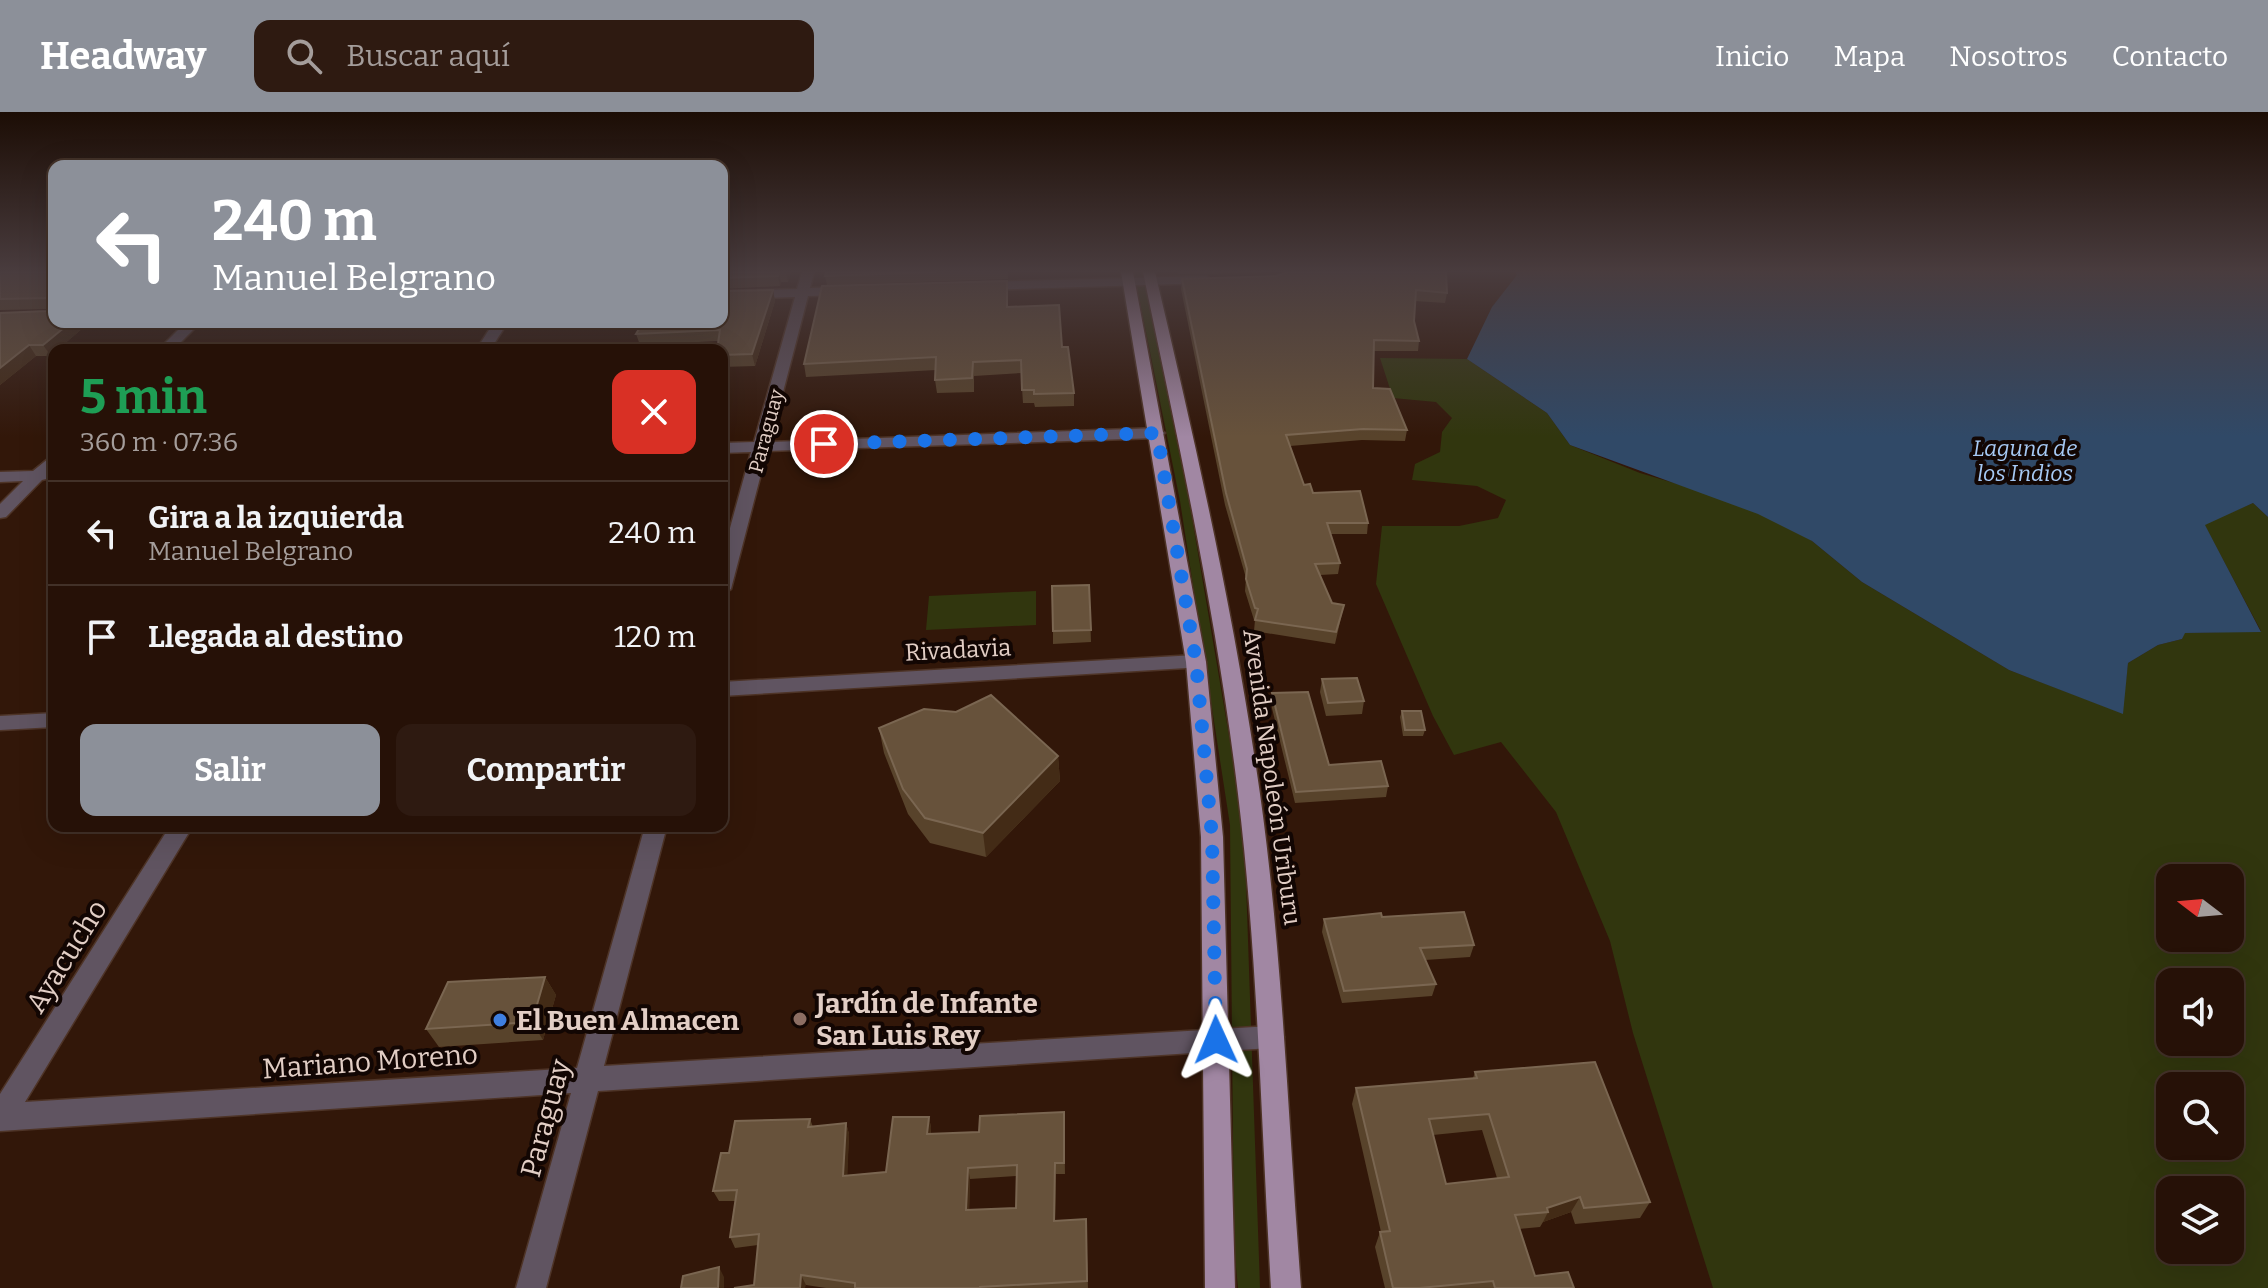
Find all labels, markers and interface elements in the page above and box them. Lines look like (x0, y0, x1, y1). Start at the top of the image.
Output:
search box (254, 20, 814, 92)
text: Headway (40, 33, 206, 79)
icon: search (282, 34, 326, 78)
text: Buscar aquí (346, 38, 510, 74)
text: Inicio (1715, 40, 1789, 73)
text: Mapa (1833, 40, 1905, 73)
text: Nosotros (1949, 40, 2068, 73)
text: Contacto (2112, 40, 2228, 73)
text: 240 m (212, 188, 377, 255)
icon: left (80, 192, 184, 296)
text: Manuel Belgrano (212, 256, 496, 300)
text: 5 min (80, 368, 207, 426)
button: close (612, 370, 696, 454)
street label: Paraguay (743, 386, 789, 476)
pin (790, 410, 858, 478)
icon: arrive (802, 422, 846, 466)
text: 360 m · 07:36 (80, 427, 238, 458)
water label: Laguna de los Indios (1973, 435, 2077, 487)
text: Gira a la izquierda (148, 500, 404, 536)
icon: left (80, 511, 124, 555)
text: 240 m (608, 515, 696, 551)
text: Manuel Belgrano (148, 536, 353, 567)
icon: arrive (80, 615, 124, 659)
text: Llegada al destino (148, 619, 403, 655)
text: 120 m (614, 619, 696, 655)
street label: Avenida Napoleón Uriburu (1237, 627, 1307, 927)
street label: Rivadavia (904, 633, 1012, 667)
button: Salir (80, 724, 380, 816)
button: Compartir (396, 724, 696, 816)
north arrow (2156, 864, 2244, 952)
map controls (2156, 864, 2244, 1264)
street label: Ayacucho (19, 894, 114, 1019)
button: sound (2156, 968, 2244, 1056)
place label: Jardín de Infante San Luis Rey (814, 987, 1038, 1052)
position arrow (1174, 998, 1258, 1082)
place label: El Buen Almacen (516, 1004, 739, 1037)
marker: Jardín de Infante San Luis Rey (791, 1010, 809, 1028)
marker: El Buen Almacen (491, 1011, 509, 1029)
street label: Mariano Moreno (261, 1038, 479, 1085)
street label: Paraguay (514, 1056, 577, 1181)
button: search (2156, 1072, 2244, 1160)
button: layers (2156, 1176, 2244, 1264)

